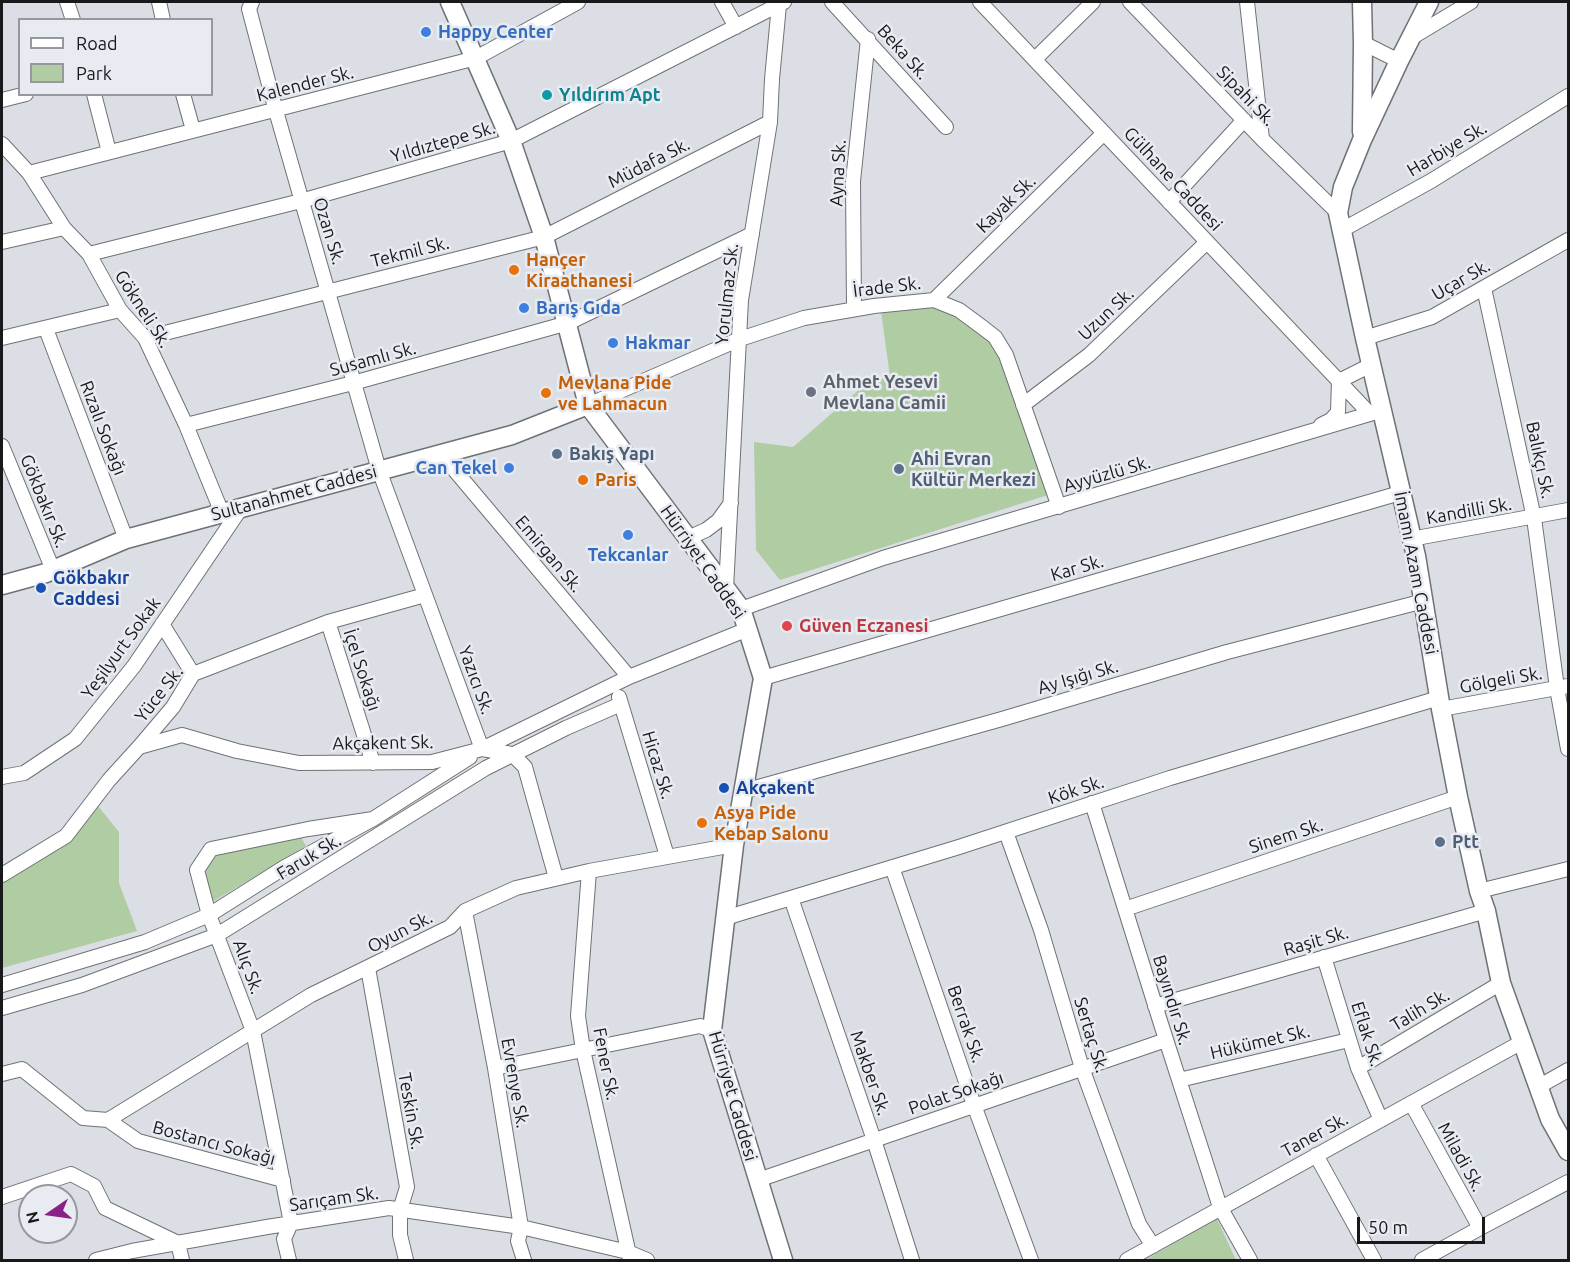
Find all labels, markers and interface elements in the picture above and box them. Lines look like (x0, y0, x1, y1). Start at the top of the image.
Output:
legend (18, 18, 213, 96)
street label: Beka Sk. (873, 20, 933, 84)
place label: Happy Center (438, 21, 553, 43)
marker: Happy Center (419, 25, 433, 39)
text: Road (76, 33, 118, 53)
street label: Kalender Sk. (254, 61, 356, 107)
street label: Sipahi Sk. (1212, 61, 1280, 131)
text: Park (76, 63, 112, 83)
place label: Yıldırım Apt (559, 84, 661, 106)
marker: Yıldırım Apt (540, 88, 554, 102)
street label: Yıldıztepe Sk. (388, 117, 498, 167)
street label: Harbiye Sk. (1403, 117, 1491, 181)
street label: Gülhane Caddesi (1119, 123, 1227, 235)
street label: Müdafa Sk. (604, 133, 694, 193)
street label: Ayna Sk. (825, 139, 851, 207)
street label: Kayak Sk. (972, 170, 1040, 238)
street label: Ozan Sk. (309, 195, 349, 267)
street label: Tekmil Sk. (369, 232, 451, 272)
street label: Yorulmaz Sk. (711, 242, 743, 346)
place label: Hançer Kiraathanesi (526, 249, 632, 292)
street label: Uçar Sk. (1428, 255, 1494, 305)
marker: Hançer Kiraathanesi (507, 263, 521, 277)
street label: Gökneli Sk. (110, 266, 176, 352)
street label: İrade Sk. (852, 272, 922, 302)
street label: Uzun Sk. (1074, 283, 1138, 345)
place label: Barış Gıda (536, 297, 621, 319)
marker: Barış Gıda (517, 301, 531, 315)
place label: Hakmar (625, 332, 691, 354)
marker: Hakmar (606, 336, 620, 350)
street label: Susamlı Sk. (327, 337, 419, 381)
place label: Ahmet Yesevi Mevlana Camii (823, 371, 946, 413)
place label: Mevlana Pide ve Lahmacun (558, 372, 672, 415)
street label: Rızalı Sokağı (75, 378, 131, 478)
marker: Ahmet Yesevi Mevlana Camii (804, 385, 818, 399)
marker: Mevlana Pide ve Lahmacun (539, 386, 553, 400)
street label: Balıkçı Sk. (1521, 419, 1559, 501)
place label: Bakış Yapı (569, 443, 655, 465)
marker: Bakış Yapı (550, 447, 564, 461)
place label: Ahi Evran Kültür Merkezi (911, 448, 1036, 490)
street label: Gökbakır Sk. (15, 451, 73, 551)
street label: Ayyüzlü Sk. (1061, 451, 1153, 497)
place label: Can Tekel (415, 457, 497, 479)
street label: Sultanahmet Caddesi (209, 460, 379, 526)
marker: Can Tekel (502, 461, 516, 475)
marker: Ahi Evran Kültür Merkezi (892, 462, 906, 476)
place label: Paris (595, 469, 637, 491)
marker: Paris (576, 473, 590, 487)
street label: İmamı Azam Caddesi (1390, 489, 1442, 657)
street label: Kandilli Sk. (1425, 493, 1513, 529)
street label: Hürriyet Caddesi (656, 501, 750, 623)
street label: Emirgan Sk. (511, 511, 587, 597)
marker: Tekcanlar (621, 528, 635, 542)
place label: Tekcanlar (587, 544, 669, 566)
street label: Kar Sk. (1048, 550, 1106, 586)
place label: Gökbakır Caddesi (53, 567, 129, 610)
marker: Gökbakır Caddesi (34, 581, 48, 595)
street label: Yeşilyurt Sokak (77, 593, 165, 703)
place label: Güven Eczanesi (799, 615, 929, 637)
marker: Güven Eczanesi (780, 619, 794, 633)
street label: İçel Sokağı (339, 626, 385, 714)
street label: Yazıcı Sk. (454, 643, 498, 717)
street label: Ay Işığı Sk. (1035, 655, 1121, 699)
street label: Yüce Sk. (130, 662, 188, 726)
street label: Gölgeli Sk. (1458, 662, 1544, 698)
street label: Hicaz Sk. (637, 728, 679, 802)
street label: Akçakent Sk. (332, 731, 434, 755)
street label: Kök Sk. (1045, 771, 1107, 809)
place label: Akçakent (736, 777, 815, 799)
marker: Akçakent (717, 781, 731, 795)
place label: Asya Pide Kebap Salonu (714, 802, 829, 844)
street label: Sinem Sk. (1246, 814, 1326, 858)
marker: Asya Pide Kebap Salonu (695, 816, 709, 830)
street label: Faruk Sk. (273, 829, 345, 885)
place label: Ptt (1452, 831, 1479, 853)
marker: Ptt (1433, 835, 1447, 849)
street label: Oyun Sk. (364, 906, 436, 958)
street label: Raşit Sk. (1281, 921, 1351, 961)
street label: Alıç Sk. (228, 937, 268, 997)
street label: Bayındır Sk. (1148, 952, 1196, 1048)
street label: Berrak Sk. (943, 982, 989, 1066)
street label: Talih Sk. (1387, 984, 1453, 1036)
street label: Sertaç Sk. (1069, 995, 1113, 1075)
street label: Eflak Sk. (1346, 999, 1388, 1069)
street label: Hükümet Sk. (1208, 1020, 1312, 1064)
street label: Fener Sk. (588, 1026, 624, 1102)
street label: Makber Sk. (845, 1028, 895, 1118)
street label: Hürriyet Caddesi (704, 1029, 762, 1163)
street label: Evrenye Sk. (496, 1036, 534, 1130)
street label: Polat Sokağı (906, 1067, 1006, 1119)
street label: Teskin Sk. (394, 1071, 428, 1151)
street label: Taner Sk. (1278, 1108, 1352, 1162)
street label: Bostancı Sokağı (150, 1116, 278, 1170)
street label: Miladi Sk. (1433, 1119, 1489, 1195)
street label: Sarıçam Sk. (288, 1182, 380, 1216)
north arrow (18, 1184, 78, 1244)
scale bar (1360, 1205, 1488, 1243)
text: N (22, 1210, 43, 1225)
text: 50 m (1368, 1217, 1408, 1237)

